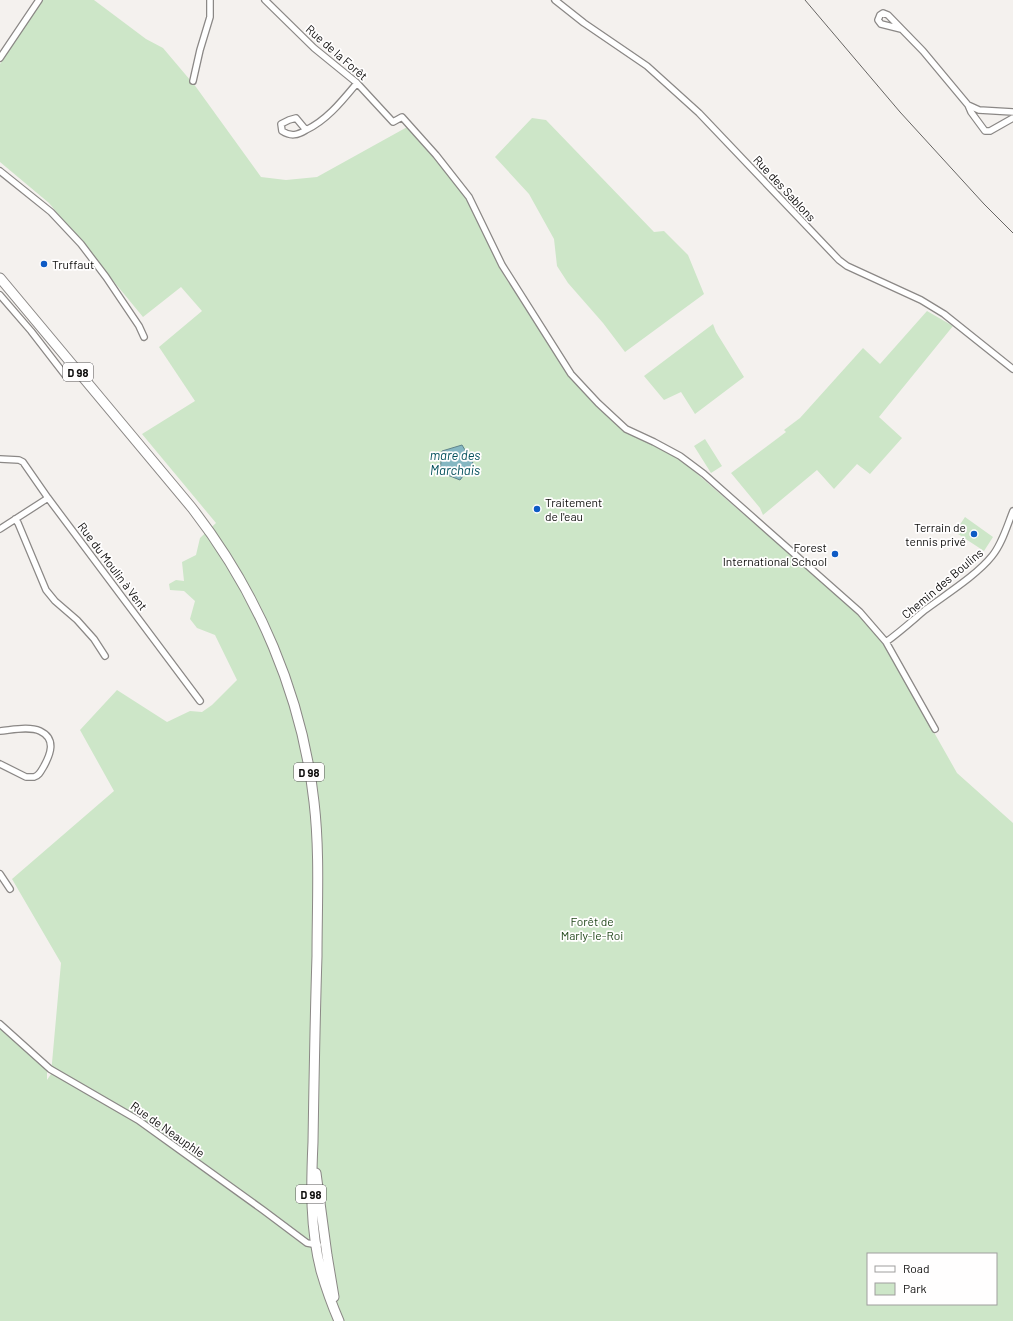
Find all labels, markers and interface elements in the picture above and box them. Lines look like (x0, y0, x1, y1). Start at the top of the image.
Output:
street label: Rue de la Forêt (303, 21, 371, 83)
street label: Rue des Sablons (751, 152, 819, 224)
place label: Truffaut (52, 257, 94, 271)
marker: Truffaut (39, 259, 49, 269)
road number: D 98 (63, 363, 93, 381)
water label: mare des Marchais (430, 447, 480, 478)
place label: Traitement de l'eau (545, 495, 602, 523)
marker: Traitement de l'eau (532, 504, 542, 514)
street label: Rue du Moulin à Vent (75, 519, 151, 613)
place label: Terrain de tennis privé (905, 520, 966, 548)
marker: Terrain de tennis privé (969, 529, 979, 539)
place label: Forest International School (723, 540, 827, 568)
street label: Chemin des Boulins (899, 545, 986, 621)
marker: Forest International School (830, 549, 840, 559)
road number: D 98 (294, 763, 324, 781)
park label: Forêt de Marly-le-Roi (561, 914, 623, 942)
street label: Rue de Neauphle (128, 1098, 208, 1160)
road number: D 98 (296, 1185, 326, 1203)
legend (867, 1253, 997, 1305)
text: Road (903, 1261, 930, 1275)
text: Park (903, 1281, 927, 1295)

